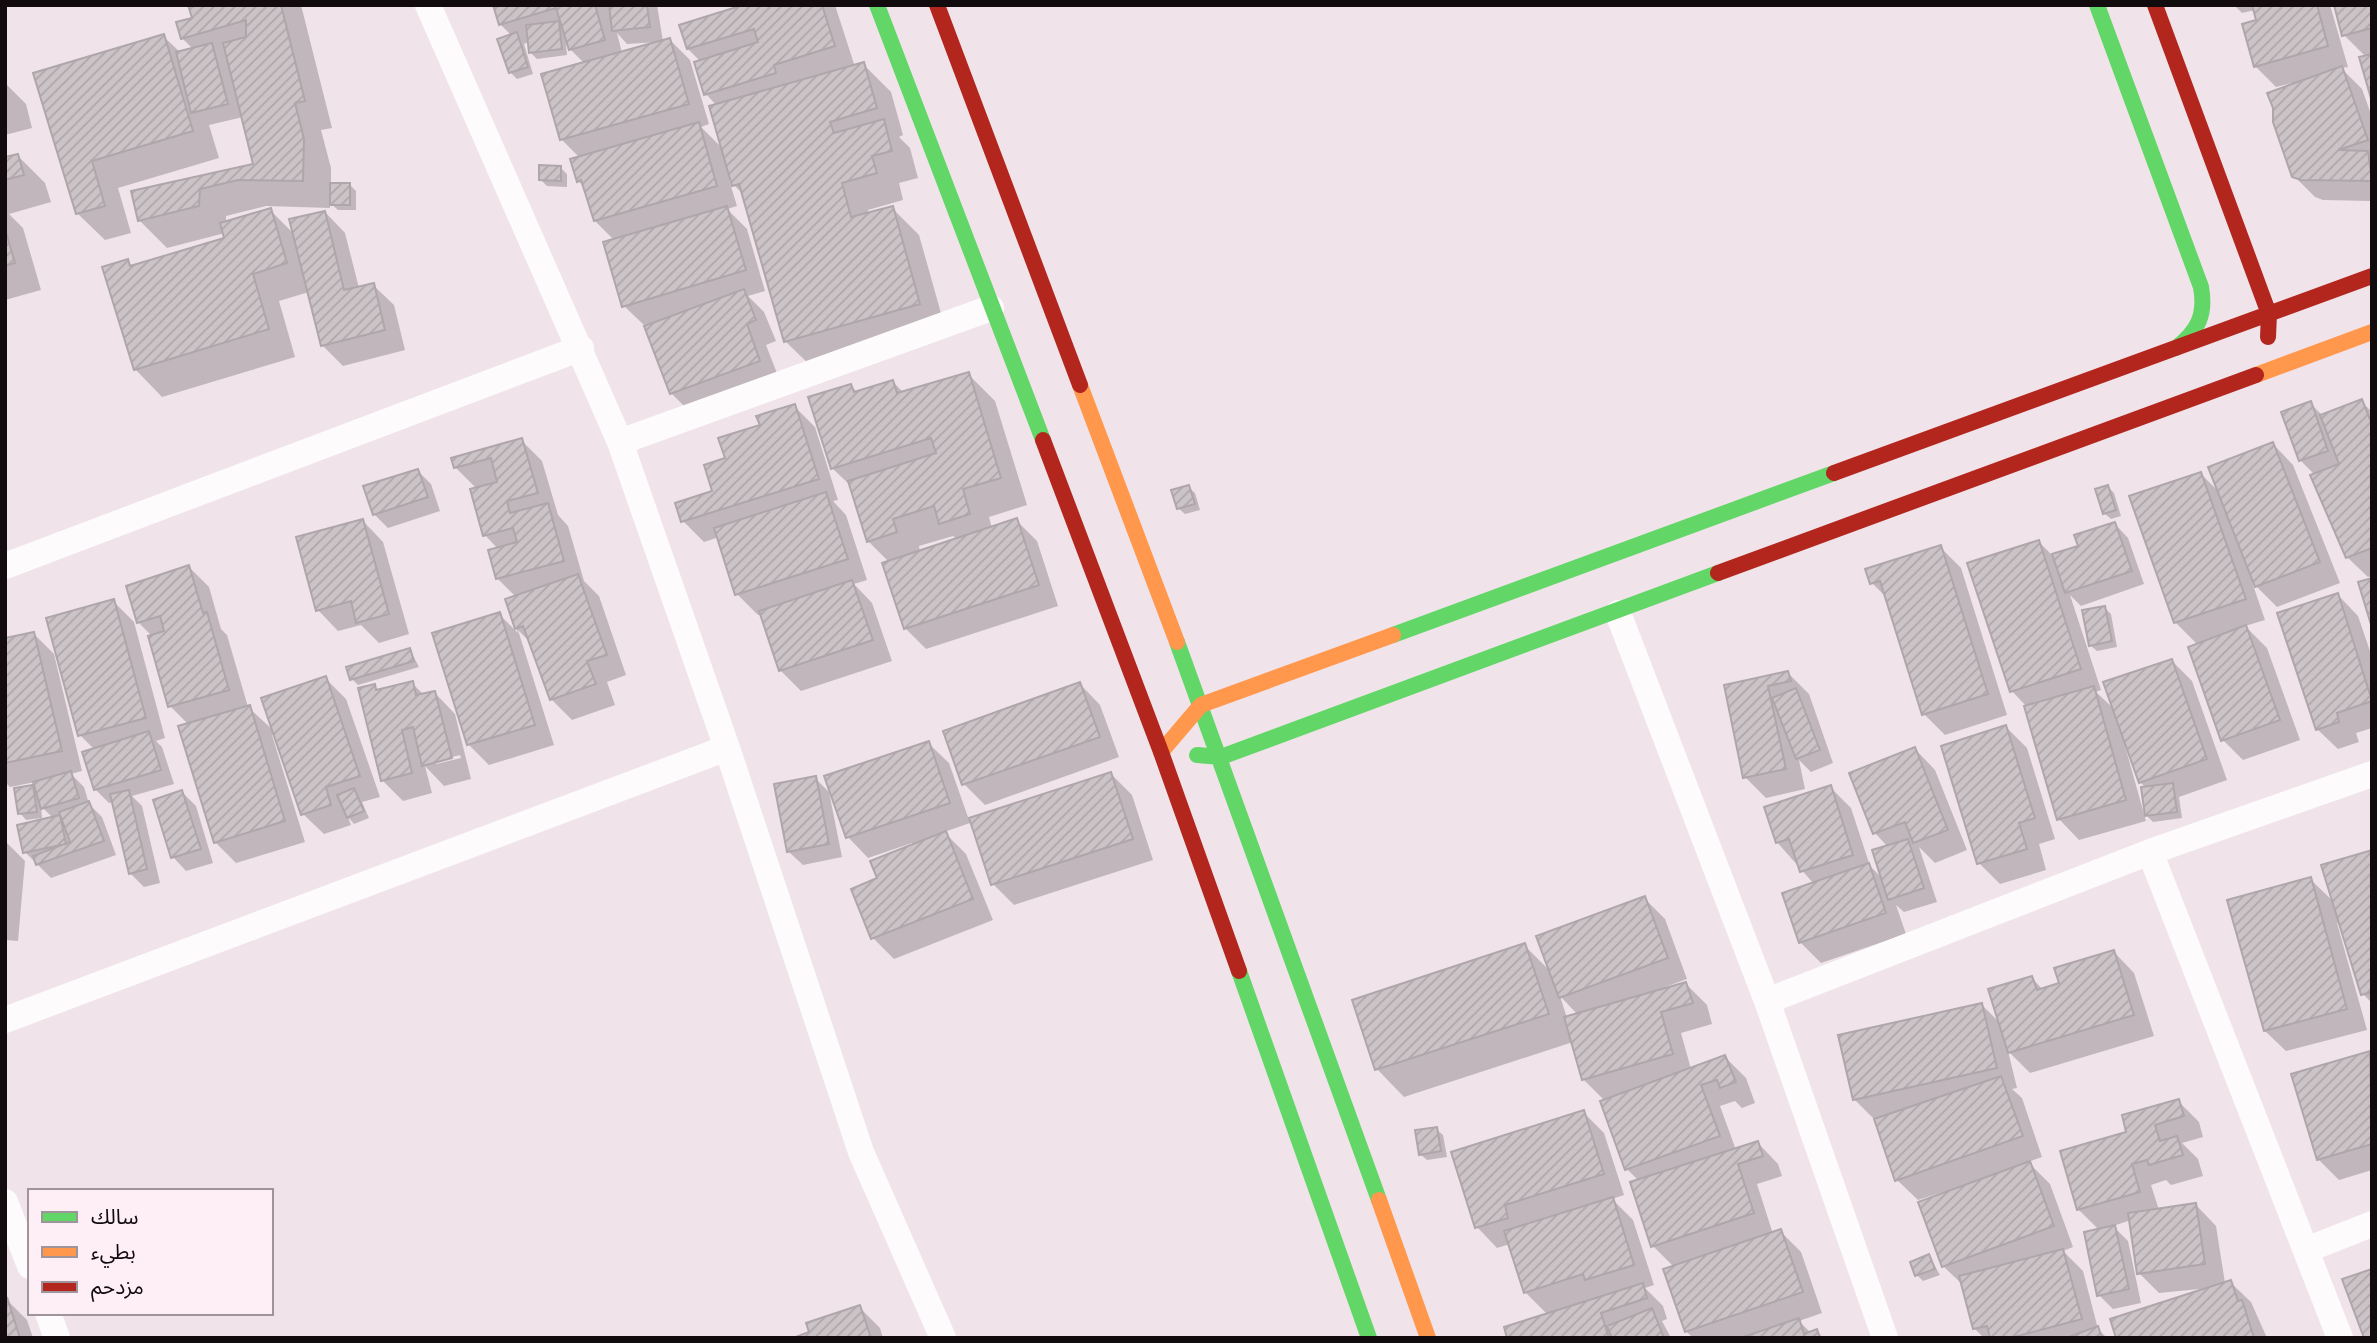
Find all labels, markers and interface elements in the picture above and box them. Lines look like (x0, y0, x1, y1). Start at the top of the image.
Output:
legend (28, 1189, 273, 1315)
text: سالك (91, 1202, 138, 1230)
text: بطيء (91, 1237, 136, 1268)
text: مزدحم (91, 1272, 144, 1302)

